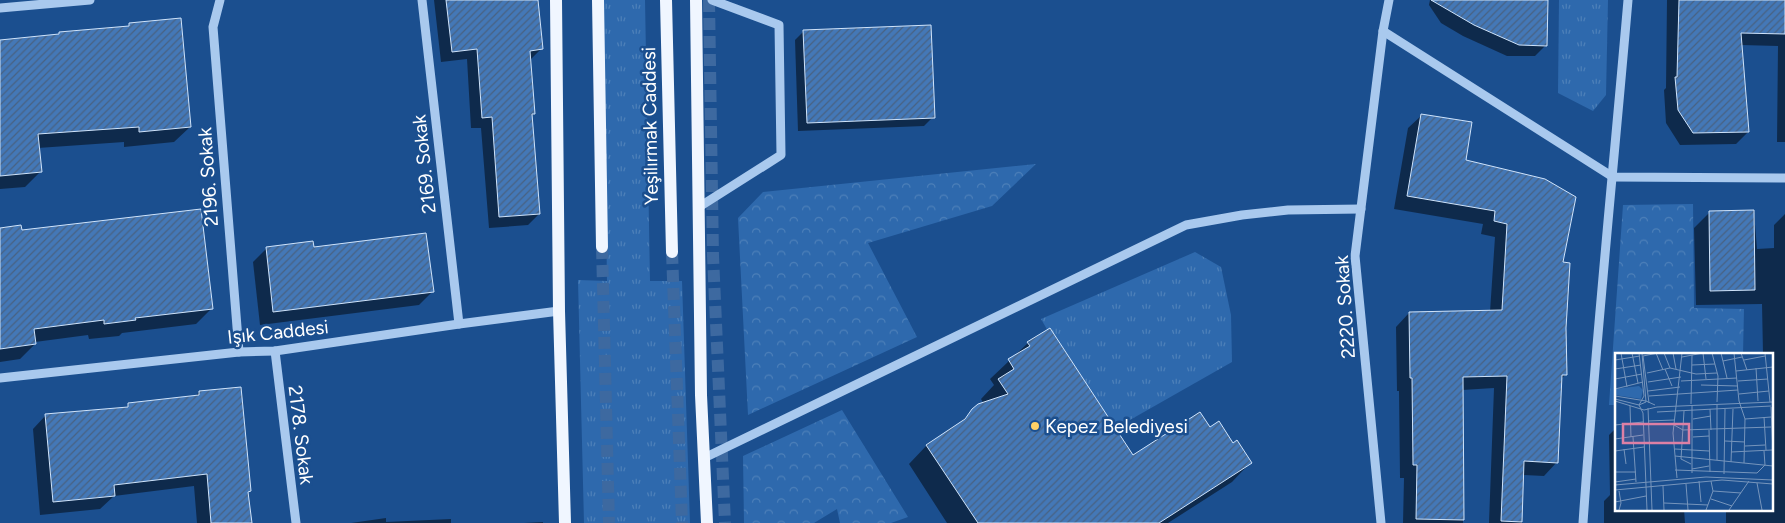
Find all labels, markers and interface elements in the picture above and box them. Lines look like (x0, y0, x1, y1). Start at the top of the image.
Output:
street label: Yeşilırmak Caddesi (637, 47, 663, 205)
street label: 2169. Sokak (407, 113, 441, 215)
street label: 2196. Sokak (193, 126, 223, 227)
street label: 2220. Sokak (1330, 254, 1360, 359)
street label: Işık Caddesi (226, 315, 330, 349)
inset map (1615, 353, 1772, 510)
street label: 2178. Sokak (284, 384, 319, 487)
place label: Kepez Belediyesi (1045, 415, 1188, 438)
marker: Kepez Belediyesi (1029, 420, 1041, 432)

